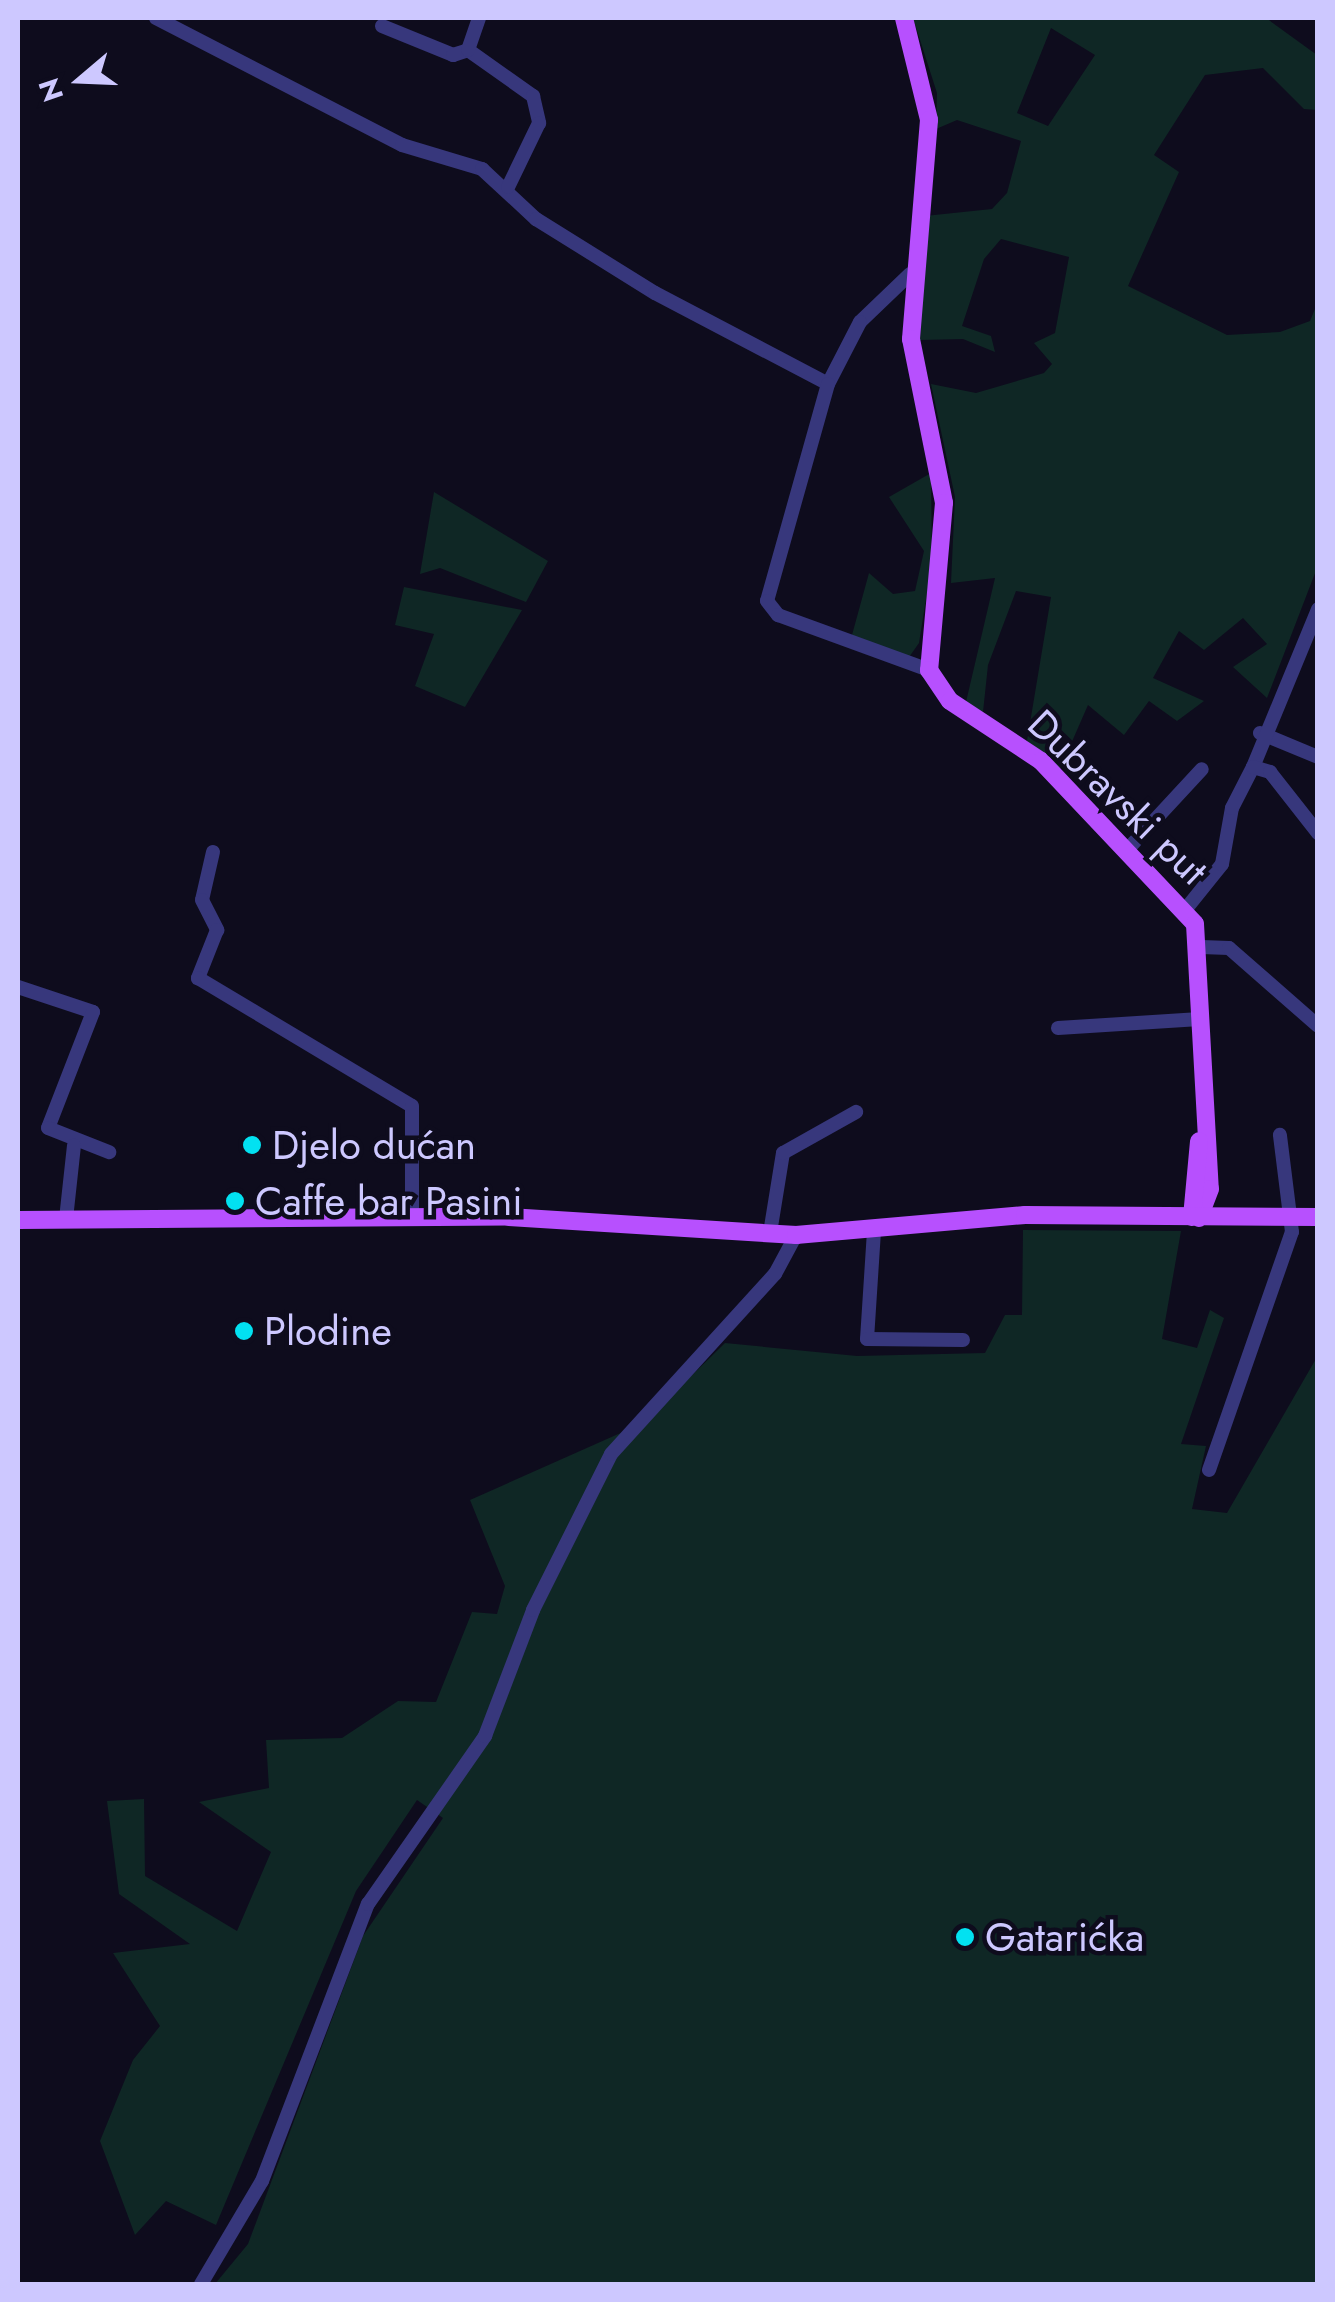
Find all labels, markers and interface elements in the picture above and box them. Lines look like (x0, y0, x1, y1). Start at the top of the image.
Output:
north arrow (30, 30, 130, 130)
text: N (28, 73, 74, 107)
street label: Dubravski put (1018, 700, 1218, 894)
place label: Djelo dućan (272, 1121, 476, 1169)
marker: Djelo dućan (241, 1134, 263, 1156)
place label: Caffe bar Pasini (255, 1177, 523, 1225)
marker: Caffe bar Pasini (224, 1190, 246, 1212)
place label: Plodine (264, 1307, 392, 1355)
marker: Plodine (233, 1320, 255, 1342)
place label: Gatarićka (985, 1913, 1144, 1961)
marker: Gatarićka (954, 1926, 976, 1948)

